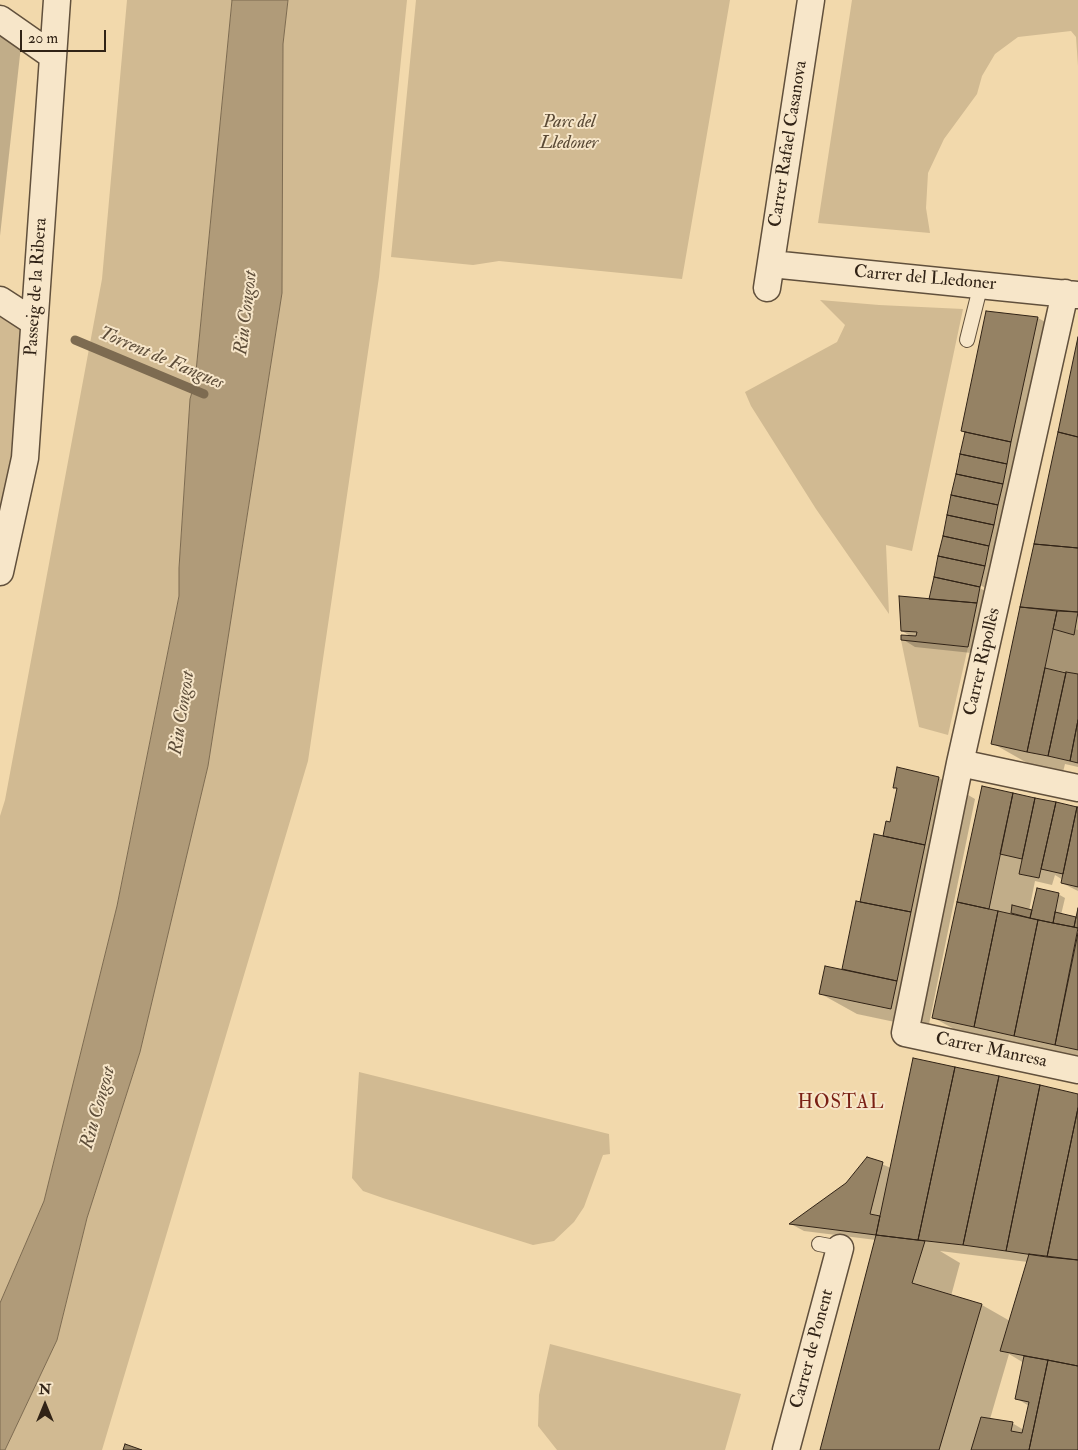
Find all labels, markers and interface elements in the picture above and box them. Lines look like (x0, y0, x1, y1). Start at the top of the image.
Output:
scale bar (22, 20, 109, 52)
text: 20 m (28, 29, 58, 48)
street label: Carrer Rafael Casanova (765, 59, 813, 229)
park label: Parc del Lledoner (540, 112, 598, 154)
street label: Passeig de la Ribera (21, 217, 53, 357)
street label: Carrer del Lledoner (853, 262, 997, 296)
water label: Riu Congost (231, 270, 263, 356)
water label: Torrent de Fangues (95, 323, 227, 395)
street label: Carrer Ripollès (960, 606, 1006, 718)
water label: Riu Congost (165, 669, 201, 757)
street label: Carrer Manresa (933, 1029, 1049, 1073)
water label: Riu Congost (76, 1064, 122, 1152)
district label: HOSTAL (797, 1093, 885, 1115)
street label: Carrer de Ponent (787, 1287, 839, 1411)
north arrow (20, 1380, 70, 1430)
text: N (39, 1381, 51, 1398)

